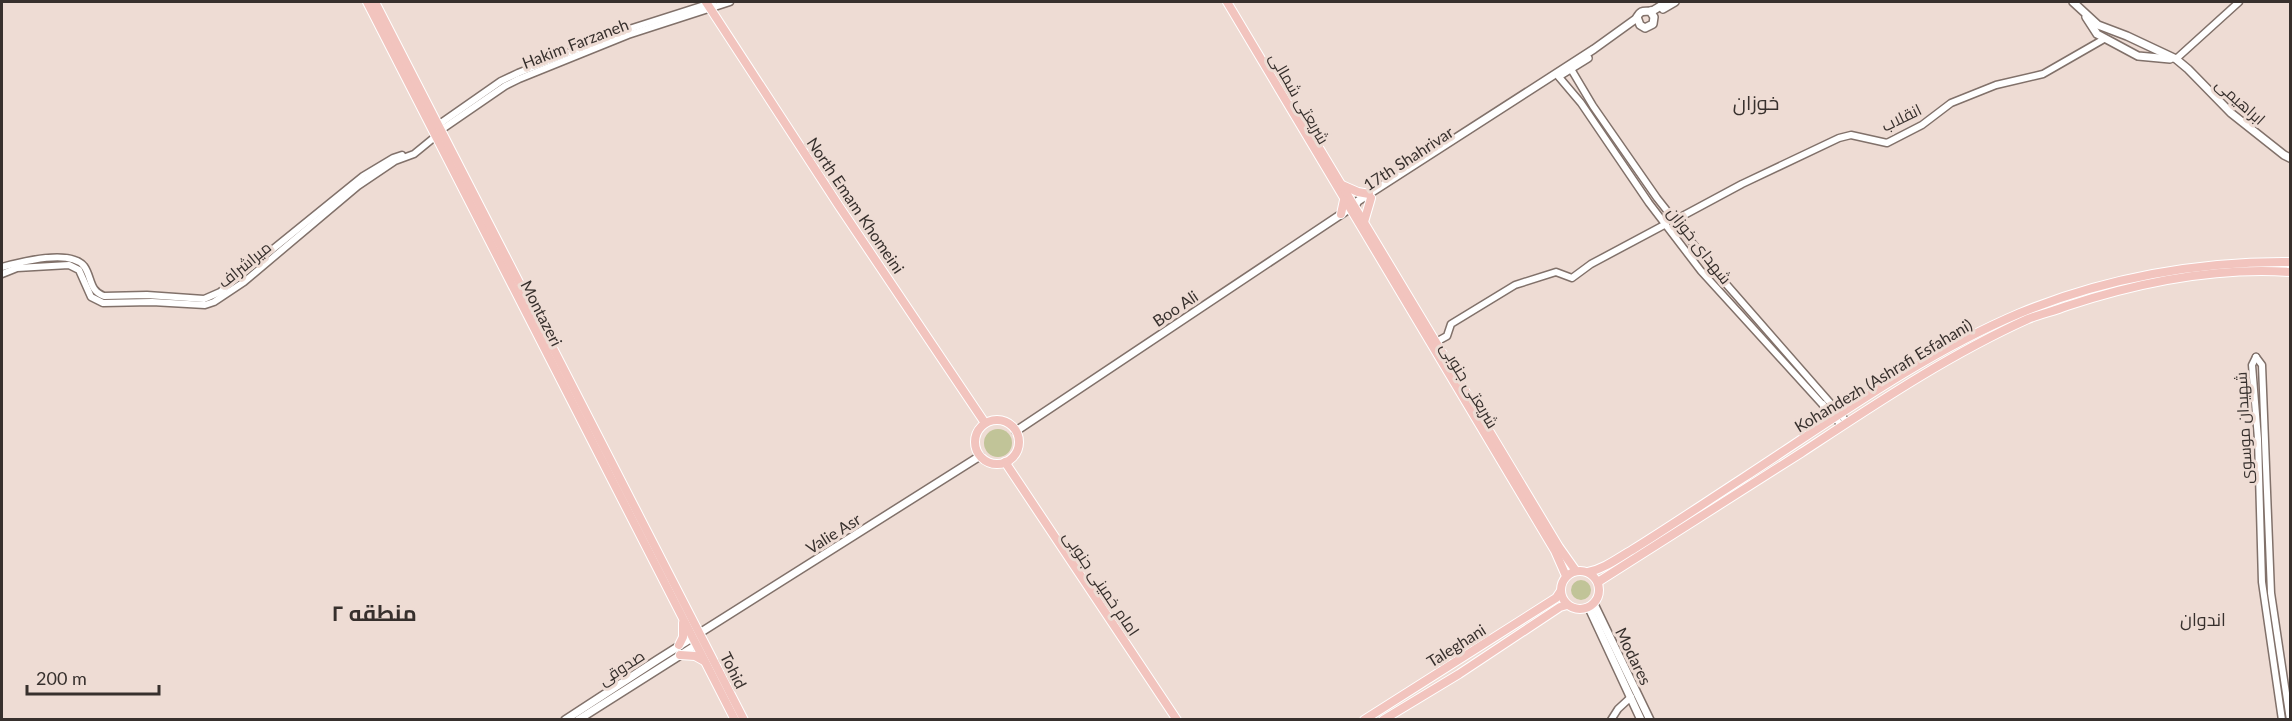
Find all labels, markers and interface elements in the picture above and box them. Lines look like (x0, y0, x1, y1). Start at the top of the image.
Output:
street label: Hakim Farzaneh (519, 14, 631, 72)
street label: شریعتی شمالی (1264, 49, 1334, 148)
street label: ابراهیمی (2211, 74, 2270, 130)
district label: خوزان (1733, 90, 1779, 116)
street label: انقلاب (1878, 99, 1925, 136)
street label: 17th Shahrivar (1360, 122, 1457, 194)
street label: North Emam Khomeini (803, 133, 909, 277)
street label: شهدای خوزان (1662, 203, 1736, 288)
street label: میراشراف (214, 237, 275, 292)
street label: Montazeri (517, 277, 567, 349)
street label: Boo Ali (1149, 286, 1201, 330)
street label: Kohandezh (Ashrafi Esfahani) (1791, 314, 1975, 436)
street label: شریعتی جنوبی (1435, 339, 1503, 432)
street label: شهیدان موسوی (2231, 371, 2257, 485)
street label: Valie Asr (802, 509, 864, 557)
street label: امام خمینی جنوبی (1058, 527, 1144, 641)
district label: منطقه ۲ (331, 599, 417, 626)
district label: اندوان (2180, 608, 2226, 631)
street label: Taleghani (1423, 620, 1489, 670)
street label: Modares (1612, 624, 1656, 688)
street label: صدوقی (594, 645, 649, 691)
street label: Tohid (717, 649, 751, 691)
scale bar (27, 658, 159, 696)
text: 200 m (36, 667, 87, 689)

